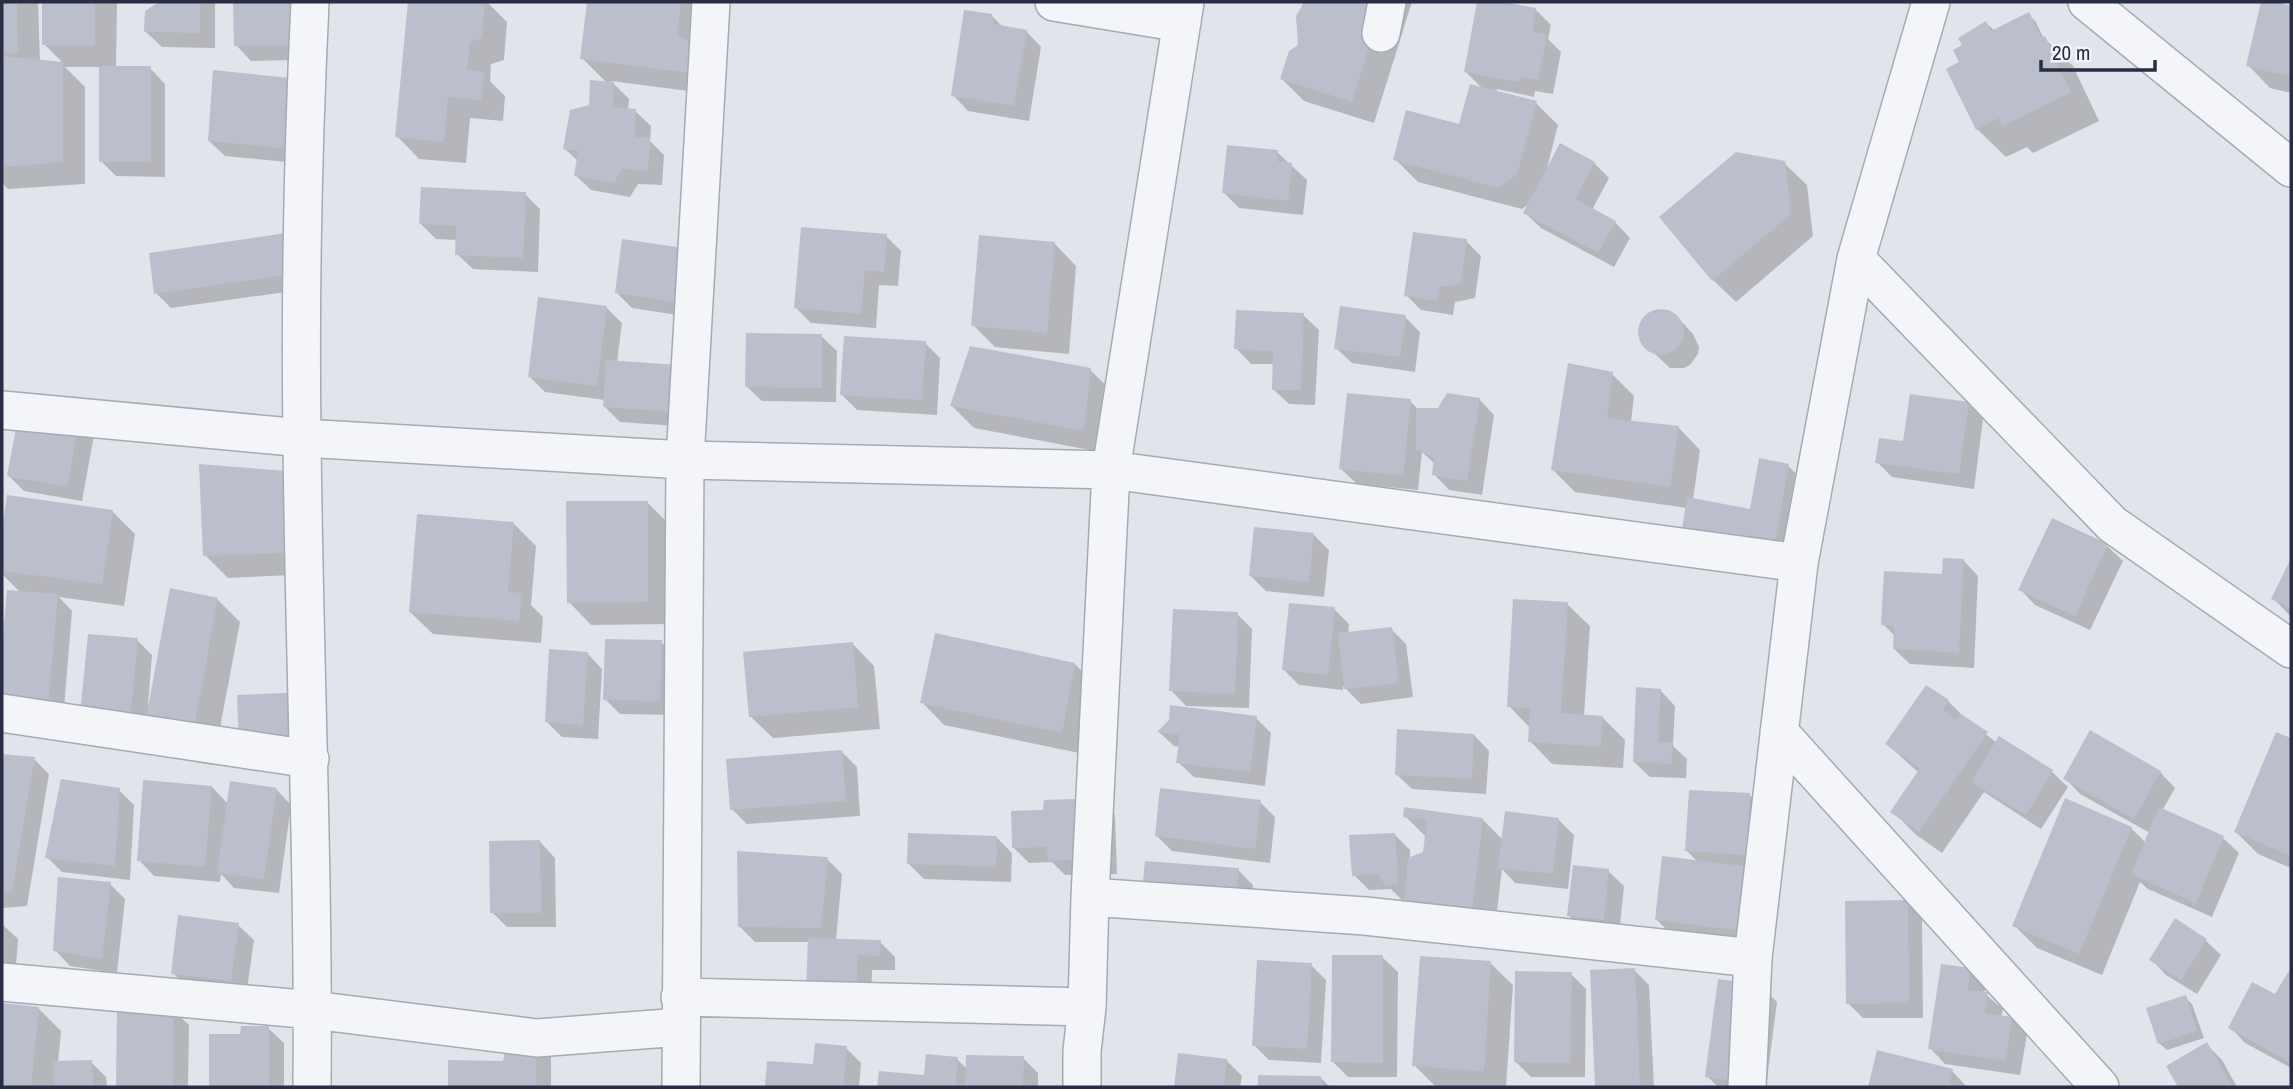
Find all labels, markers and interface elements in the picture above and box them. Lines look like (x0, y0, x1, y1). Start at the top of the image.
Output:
scale bar (2041, 28, 2155, 72)
text: 20 m (2052, 38, 2090, 67)

